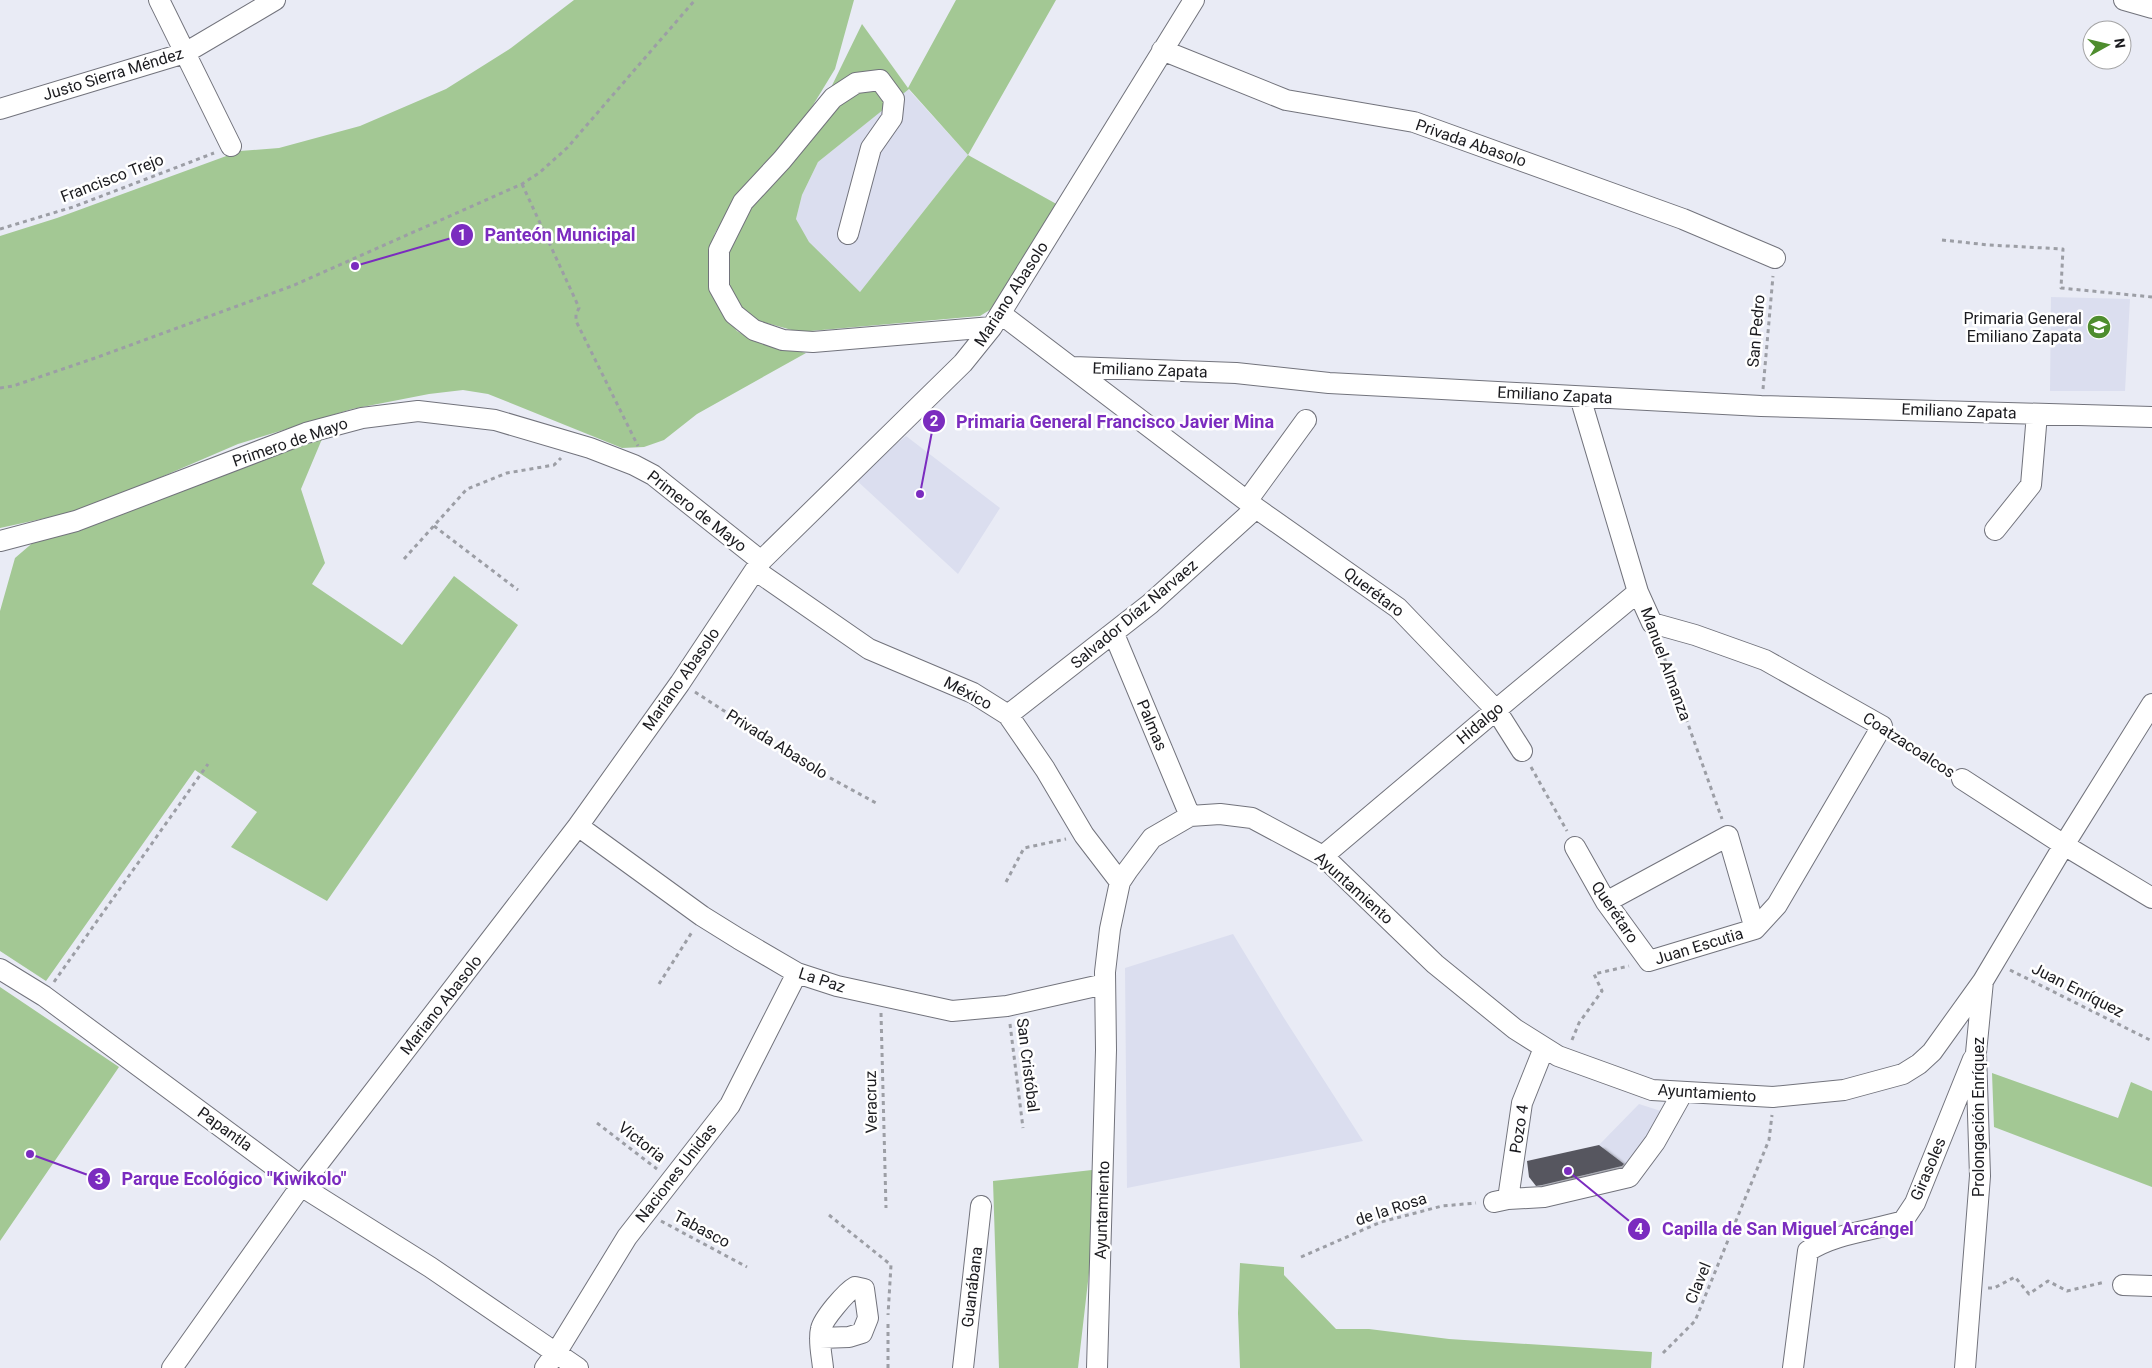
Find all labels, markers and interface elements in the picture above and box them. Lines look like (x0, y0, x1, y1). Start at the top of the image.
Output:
north arrow (2082, 20, 2132, 70)
text: N (2111, 37, 2128, 49)
street label: Justo Sierra Méndez (40, 44, 186, 104)
street label: Privada Abasolo (1413, 115, 1529, 171)
street label: Francisco Trejo (58, 150, 166, 206)
callout: Panteón Municipal (450, 218, 646, 251)
text: Panteón Municipal (484, 224, 636, 245)
text: 1 (458, 226, 466, 244)
street label: Mariano Abasolo (970, 238, 1052, 350)
street label: San Pedro (1743, 294, 1769, 368)
place label: Primaria General Emiliano Zapata (1963, 309, 2082, 346)
school or university icon: Primaria General Emiliano Zapata (2086, 314, 2112, 340)
street label: Emiliano Zapata (1092, 358, 1208, 382)
street label: Emiliano Zapata (1497, 382, 1613, 408)
street label: Emiliano Zapata (1901, 399, 2017, 423)
callout: Primaria General Francisco Javier Mina (921, 405, 1284, 438)
text: Primaria General Francisco Javier Mina (956, 411, 1274, 432)
text: 2 (930, 412, 939, 430)
street label: Primero de Mayo (230, 413, 350, 471)
street label: Primero de Mayo (644, 466, 750, 556)
street label: Salvador Díaz Narvaez (1067, 555, 1201, 673)
street label: Querétaro (1340, 563, 1408, 621)
street label: Manuel Almanza (1637, 605, 1695, 723)
street label: Mariano Abasolo (638, 624, 724, 734)
street label: México (941, 672, 995, 714)
street label: Palmas (1133, 697, 1171, 753)
street label: Hidalgo (1453, 698, 1507, 748)
street label: Privada Abasolo (723, 705, 831, 783)
street label: Coatzacoalcos (1859, 708, 1959, 782)
street label: Ayuntamiento (1311, 848, 1397, 928)
street label: Querétaro (1587, 878, 1643, 946)
street label: Juan Escutia (1652, 924, 1746, 968)
street label: Mariano Abasolo (396, 951, 486, 1059)
street label: Juan Enríquez (2029, 959, 2127, 1021)
street label: La Paz (796, 964, 848, 996)
street label: San Cristóbal (1013, 1017, 1043, 1113)
street label: Prolongación Enríquez (1969, 1037, 1988, 1197)
street label: Veracruz (861, 1070, 881, 1134)
street label: Ayuntamiento (1657, 1080, 1757, 1106)
street label: Papantla (194, 1103, 256, 1155)
street label: Pozo 4 (1506, 1103, 1532, 1155)
street label: Victoria (615, 1118, 669, 1166)
street label: Naciones Unidas (632, 1120, 720, 1226)
street label: Girasoles (1906, 1135, 1950, 1203)
street label: Ayuntamiento (1091, 1160, 1113, 1260)
callout: Parque Ecológico "Kiwikolo" (87, 1163, 356, 1196)
text: Parque Ecológico "Kiwikolo" (122, 1168, 347, 1189)
text: 3 (95, 1170, 103, 1188)
street label: de la Rosa (1353, 1189, 1429, 1229)
street label: Tabasco (671, 1206, 733, 1252)
callout: Capilla de San Miguel Arcángel (1627, 1213, 1923, 1246)
text: Capilla de San Miguel Arcángel (1662, 1218, 1914, 1239)
text: 4 (1635, 1220, 1644, 1238)
street label: Guanábana (958, 1246, 986, 1328)
street label: Clavel (1681, 1260, 1715, 1306)

